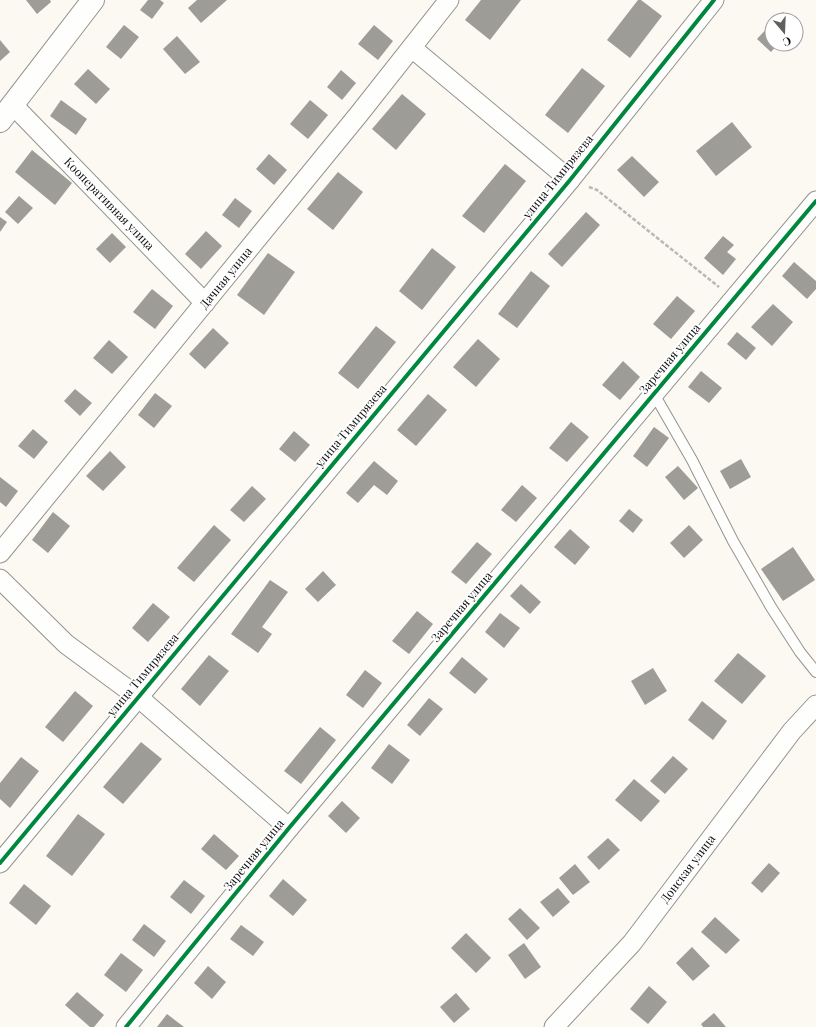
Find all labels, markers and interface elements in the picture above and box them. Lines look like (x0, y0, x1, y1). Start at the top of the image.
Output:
north arrow (764, 12, 804, 52)
text: С (781, 34, 794, 50)
street label: улица Тимирязева (518, 131, 596, 223)
street label: Кооперативная улица (61, 153, 158, 253)
street label: Дачная улица (195, 243, 255, 312)
street label: Заречная улица (635, 320, 703, 397)
street label: улица Тимирязева (310, 380, 390, 471)
street label: Заречная улица (427, 568, 495, 645)
street label: улица Тимирязева (102, 629, 182, 720)
street label: Заречная улица (219, 815, 287, 893)
street label: Донская улица (656, 831, 718, 906)

